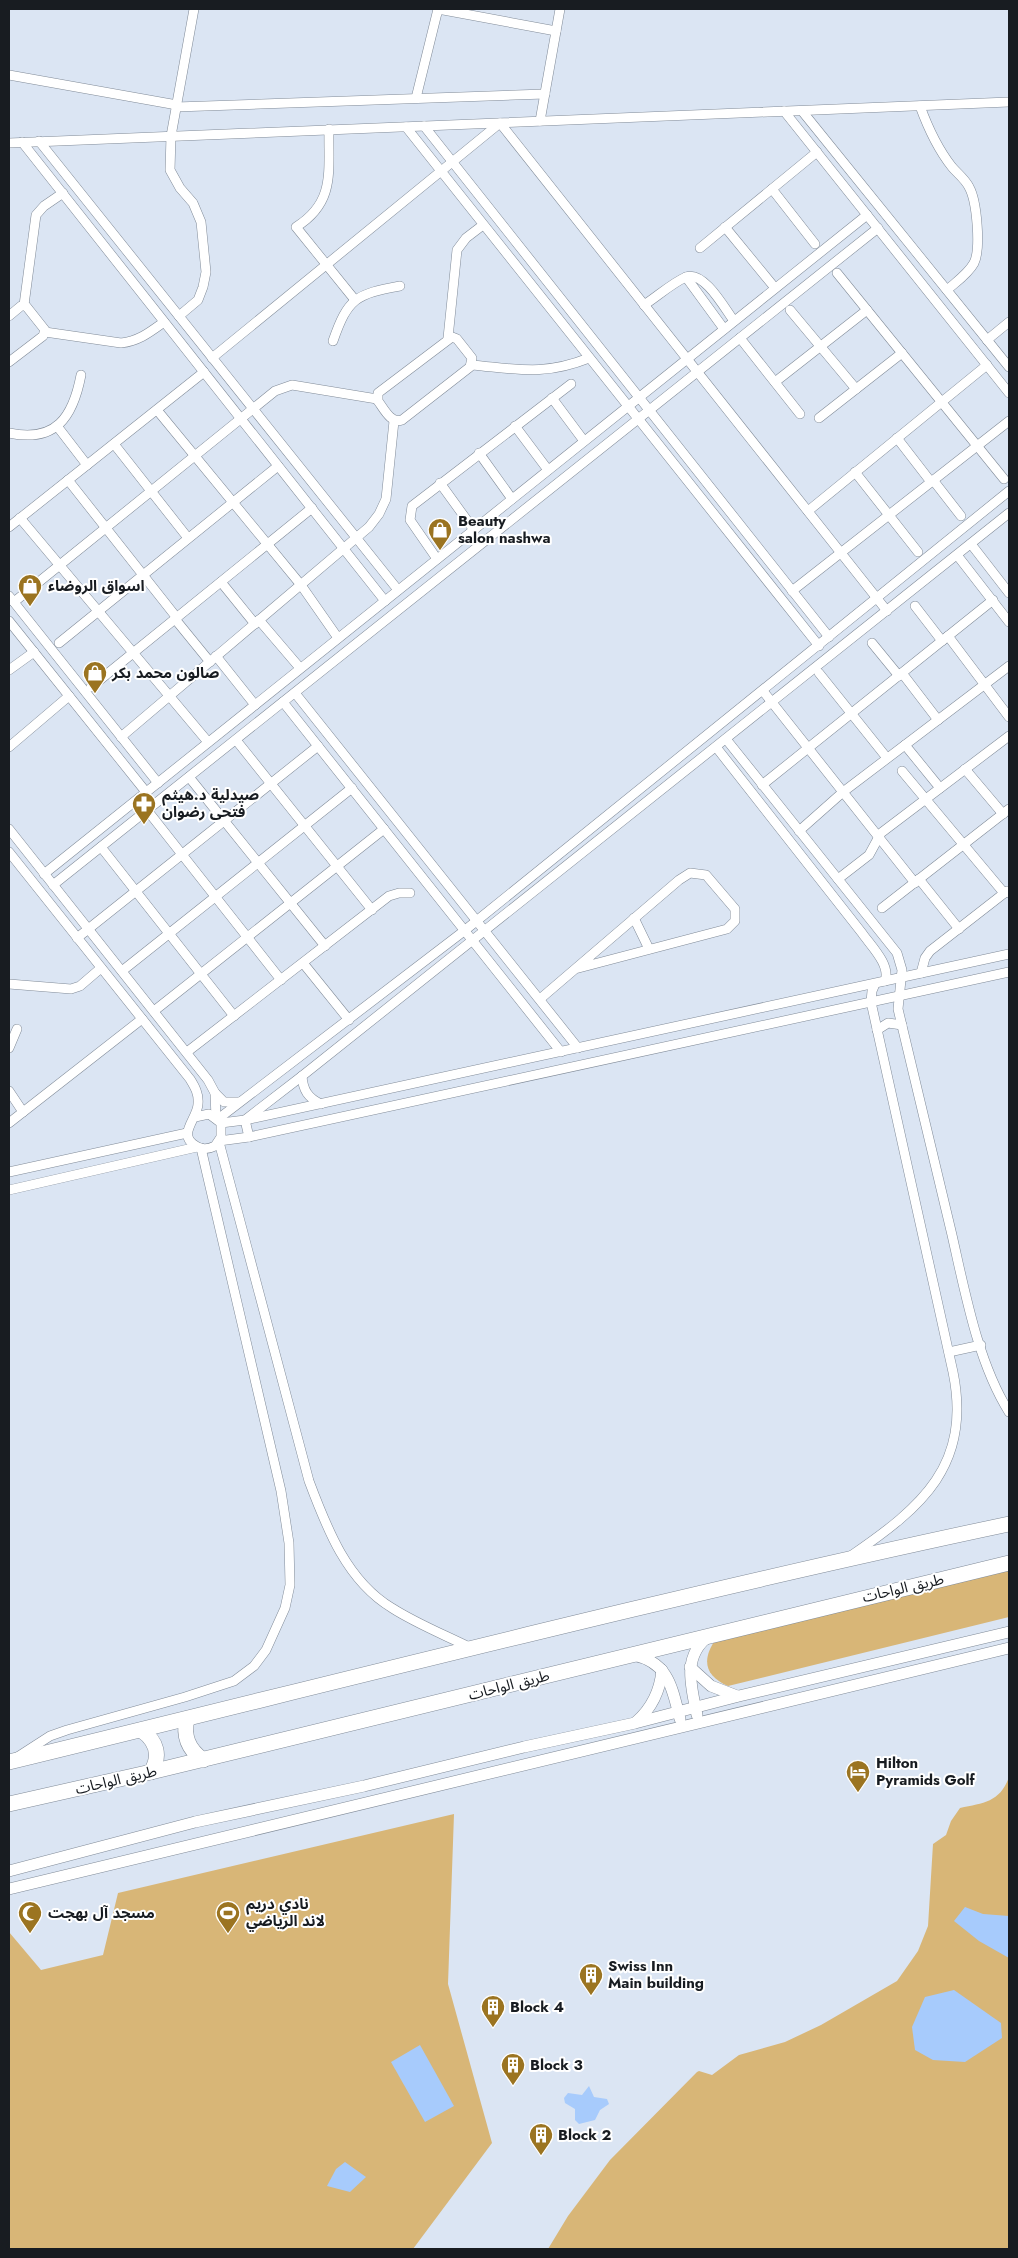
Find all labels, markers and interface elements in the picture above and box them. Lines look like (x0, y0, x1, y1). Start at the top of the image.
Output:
place label: Beauty salon nashwa (458, 510, 550, 549)
shop icon: Beauty salon nashwa (427, 517, 453, 551)
shop icon: اسواق الروضاء (17, 573, 43, 607)
place label: اسواق الروضاء (48, 575, 144, 597)
shop icon: صالون محمد بكر (82, 660, 108, 694)
place label: صالون محمد بكر (111, 662, 220, 684)
place label: صيدلية د.هيثم فتحى رضوان (162, 784, 260, 823)
pharmacy icon: صيدلية د.هيثم فتحى رضوان (131, 791, 157, 825)
street label: طريق الواحات (860, 1568, 946, 1608)
street label: طريق الواحات (466, 1664, 552, 1706)
place label: Hilton Pyramids Golf (876, 1752, 976, 1791)
hotel icon: Hilton Pyramids Golf (845, 1759, 871, 1793)
street label: طريق الواحات (73, 1760, 159, 1800)
place label: نادي دريم لاند الرياضي (246, 1893, 325, 1932)
mosque icon: مسجد آل بهجت (17, 1900, 43, 1934)
sports icon: نادي دريم لاند الرياضي (215, 1900, 241, 1934)
place label: مسجد آل بهجت (48, 1902, 155, 1924)
place label: Swiss Inn Main building (608, 1955, 704, 1994)
building icon: Swiss Inn Main building (578, 1962, 604, 1996)
building icon: Block 4 (480, 1994, 506, 2028)
place label: Block 4 (510, 1996, 564, 2018)
building icon: Block 3 (500, 2052, 526, 2086)
place label: Block 3 (530, 2054, 583, 2076)
building icon: Block 2 (528, 2122, 554, 2156)
place label: Block 2 (558, 2124, 611, 2146)

